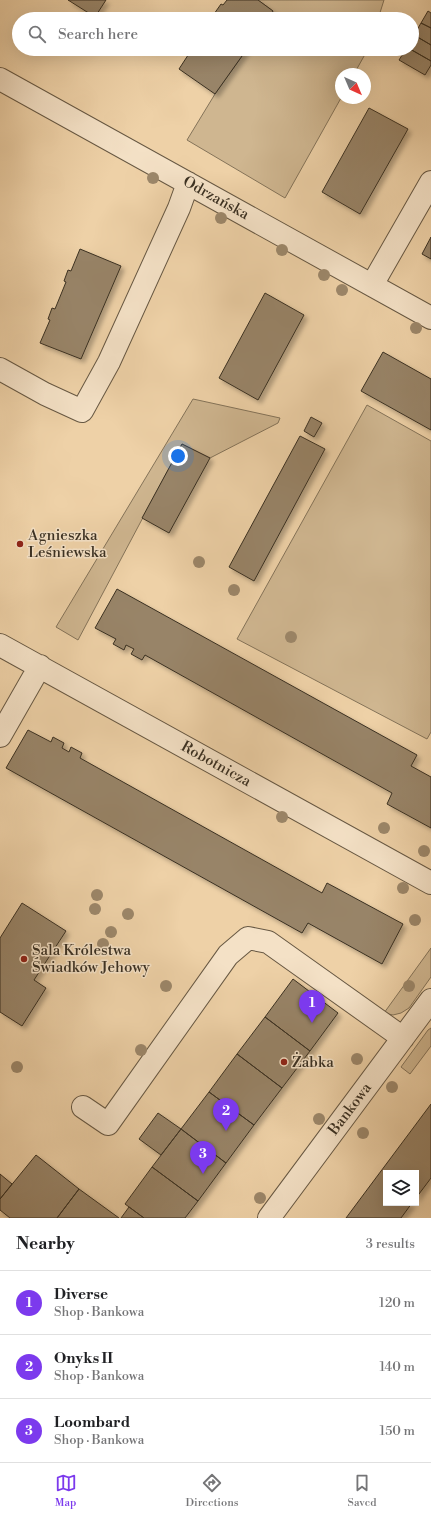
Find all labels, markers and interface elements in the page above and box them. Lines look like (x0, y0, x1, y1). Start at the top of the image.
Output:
search box (12, 12, 419, 56)
icon: search (26, 23, 48, 45)
text: Search here (58, 25, 138, 44)
north arrow (335, 68, 371, 104)
street label: Odrzańska (179, 172, 253, 224)
your location (168, 446, 188, 466)
place label: Agnieszka Leśniewska (27, 526, 107, 562)
marker: Agnieszka Leśniewska (15, 539, 25, 549)
street label: Robotnicza (178, 737, 255, 791)
place label: Sala Królestwa Świadków Jehowy (32, 941, 150, 977)
marker: Sala Królestwa Świadków Jehowy (19, 954, 29, 964)
pin: 1 (299, 990, 325, 1023)
place label: Żabka (292, 1052, 334, 1072)
marker: Żabka (279, 1057, 289, 1067)
street label: Bankowa (323, 1079, 376, 1140)
pin: 2 (213, 1098, 239, 1131)
pin: 3 (190, 1141, 216, 1174)
map controls (383, 1170, 419, 1206)
button: layers (383, 1170, 419, 1206)
text: Nearby (16, 1233, 75, 1255)
text: 3 results (366, 1236, 415, 1252)
text: Diverse (54, 1285, 108, 1304)
text: 1 (26, 1295, 32, 1311)
text: 120 m (379, 1295, 415, 1311)
text: Shop · Bankowa (54, 1304, 144, 1320)
text: Onyks II (54, 1349, 113, 1368)
text: 2 (25, 1359, 33, 1375)
text: 140 m (379, 1359, 415, 1375)
text: Shop · Bankowa (54, 1368, 144, 1384)
text: Loombard (54, 1413, 130, 1432)
text: 3 (25, 1423, 33, 1439)
text: 150 m (380, 1423, 415, 1439)
text: Shop · Bankowa (54, 1432, 144, 1448)
tab: Map (55, 1472, 77, 1510)
tab: Directions (186, 1472, 239, 1510)
tab: Saved (348, 1472, 376, 1510)

